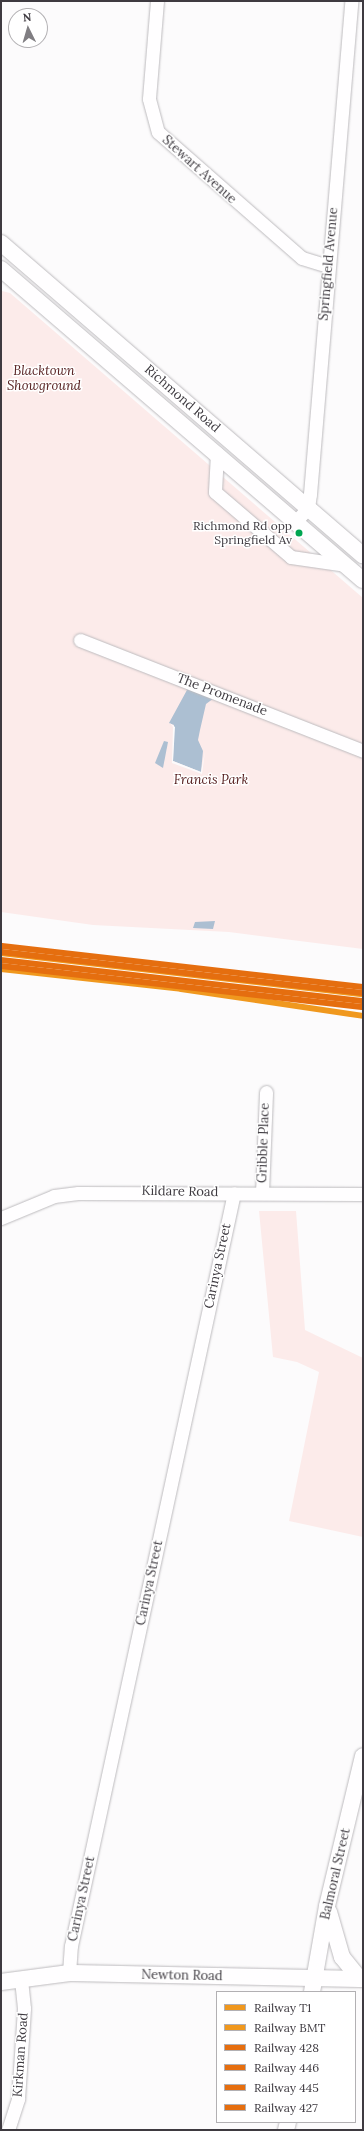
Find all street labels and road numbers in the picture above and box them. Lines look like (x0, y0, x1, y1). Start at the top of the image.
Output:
street label: Stewart Avenue (159, 133, 239, 207)
street label: Springfield Avenue (316, 207, 342, 321)
street label: Richmond Road (141, 362, 223, 436)
street label: The Promenade (175, 671, 269, 719)
street label: Gribble Place (255, 1103, 273, 1183)
street label: Kildare Road (142, 1184, 218, 1200)
street label: Carinya Street (201, 1222, 235, 1310)
street label: Carinya Street (133, 1539, 167, 1627)
street label: Balmoral Street (318, 1827, 354, 1921)
street label: Carinya Street (65, 1855, 99, 1943)
street label: Newton Road (141, 1967, 223, 1985)
street label: Kirkman Road (10, 2012, 32, 2098)

